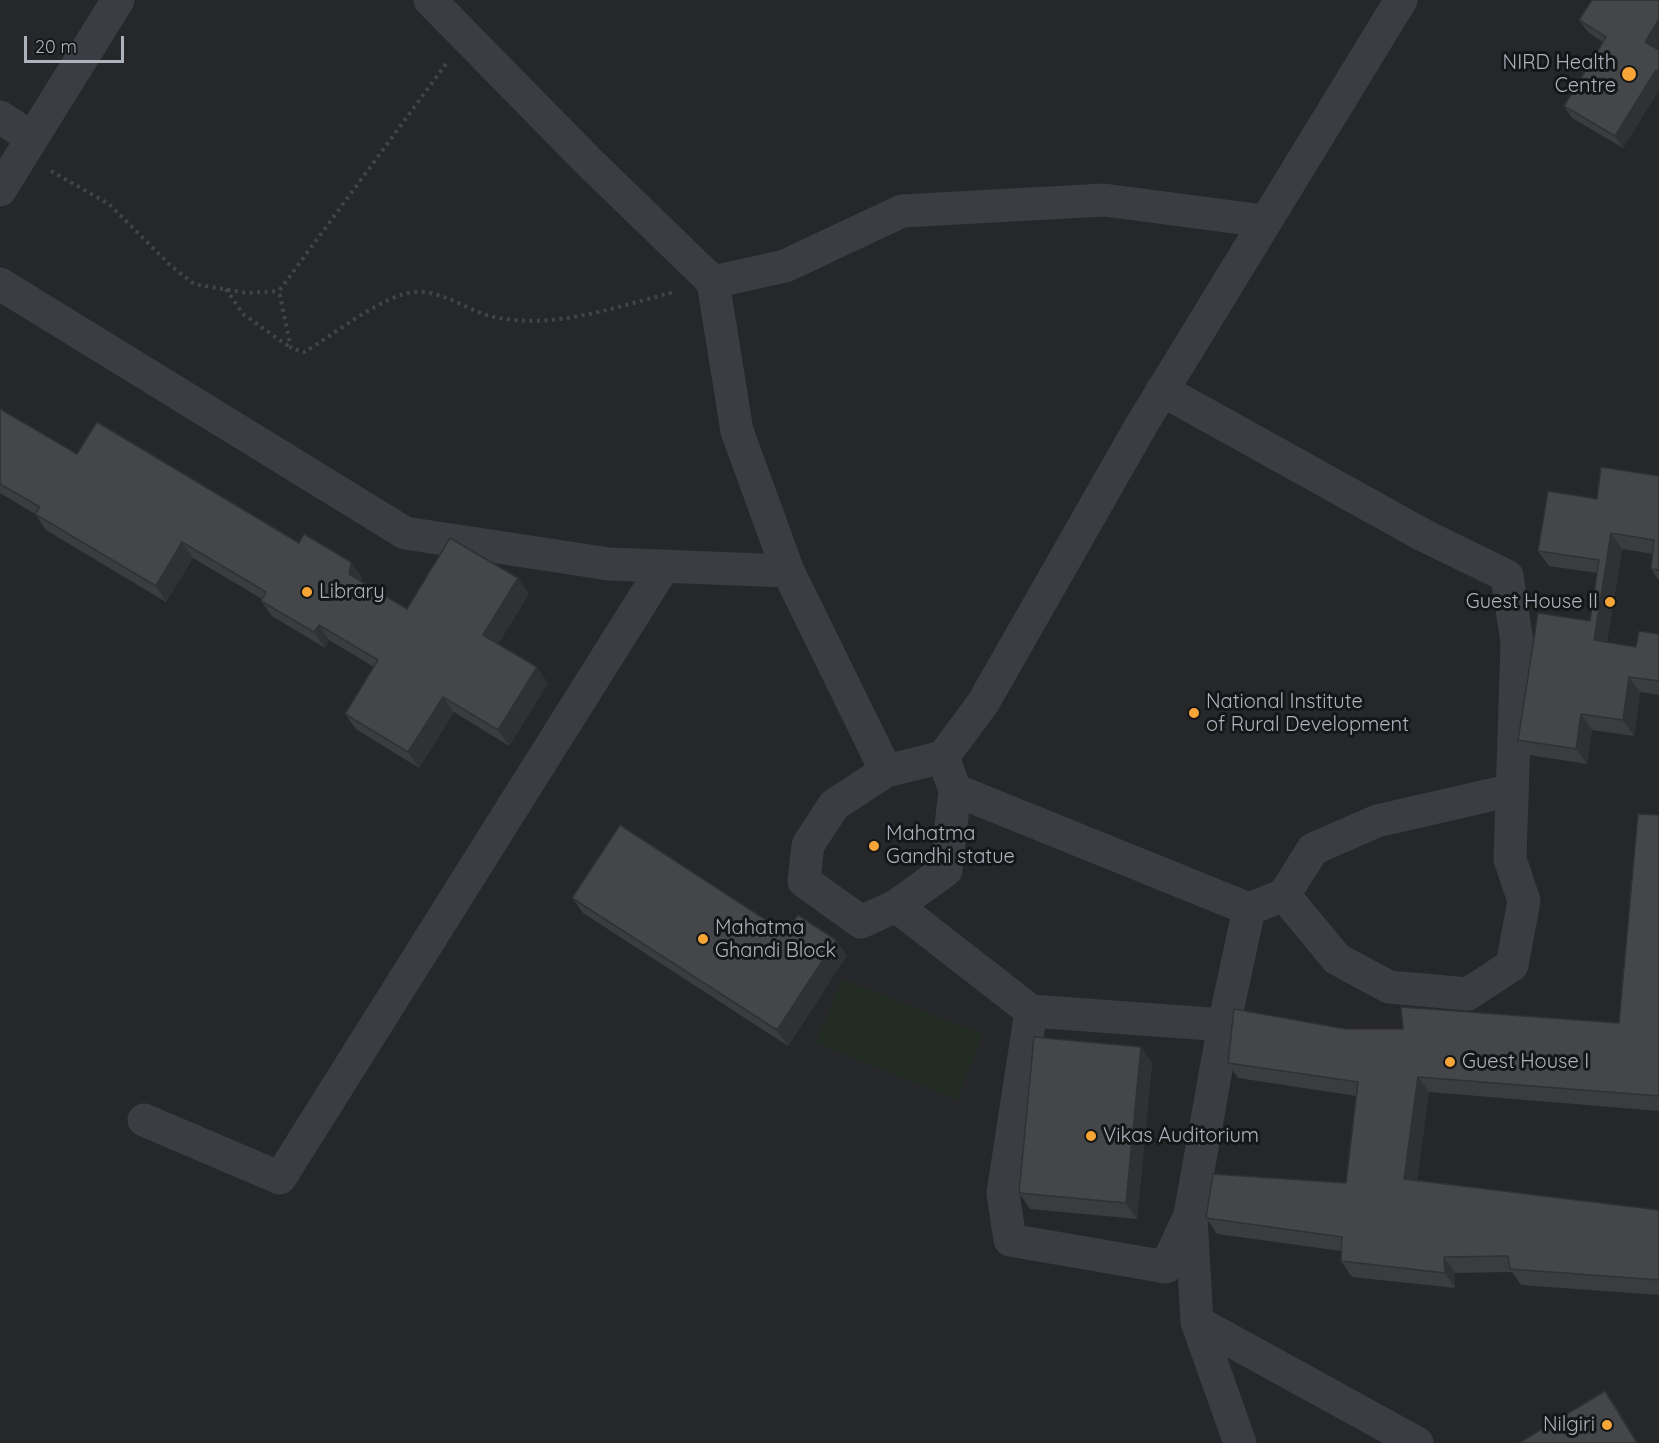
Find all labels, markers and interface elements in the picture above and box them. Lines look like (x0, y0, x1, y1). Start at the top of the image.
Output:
scale bar (27, 24, 128, 62)
text: 20 m (35, 35, 77, 58)
place label: NIRD Health Centre (1503, 51, 1616, 98)
marker: NIRD Health Centre (1620, 65, 1638, 83)
place label: Library (319, 580, 385, 604)
marker: Library (300, 585, 314, 599)
place label: Guest House II (1466, 590, 1598, 614)
marker: Guest House II (1603, 595, 1617, 609)
place label: National Institute of Rural Development (1206, 690, 1409, 737)
marker: National Institute of Rural Development (1187, 706, 1201, 720)
place label: Mahatma Gandhi statue (886, 822, 1015, 869)
marker: Mahatma Gandhi statue (867, 839, 881, 853)
place label: Mahatma Ghandi Block (715, 916, 836, 963)
marker: Mahatma Ghandi Block (696, 932, 710, 946)
place label: Guest House I (1462, 1050, 1589, 1074)
marker: Guest House I (1443, 1055, 1457, 1069)
place label: Vikas Auditorium (1103, 1124, 1259, 1148)
marker: Vikas Auditorium (1084, 1129, 1098, 1143)
place label: Nilgiri (1543, 1413, 1595, 1437)
marker: Nilgiri (1600, 1418, 1614, 1432)

